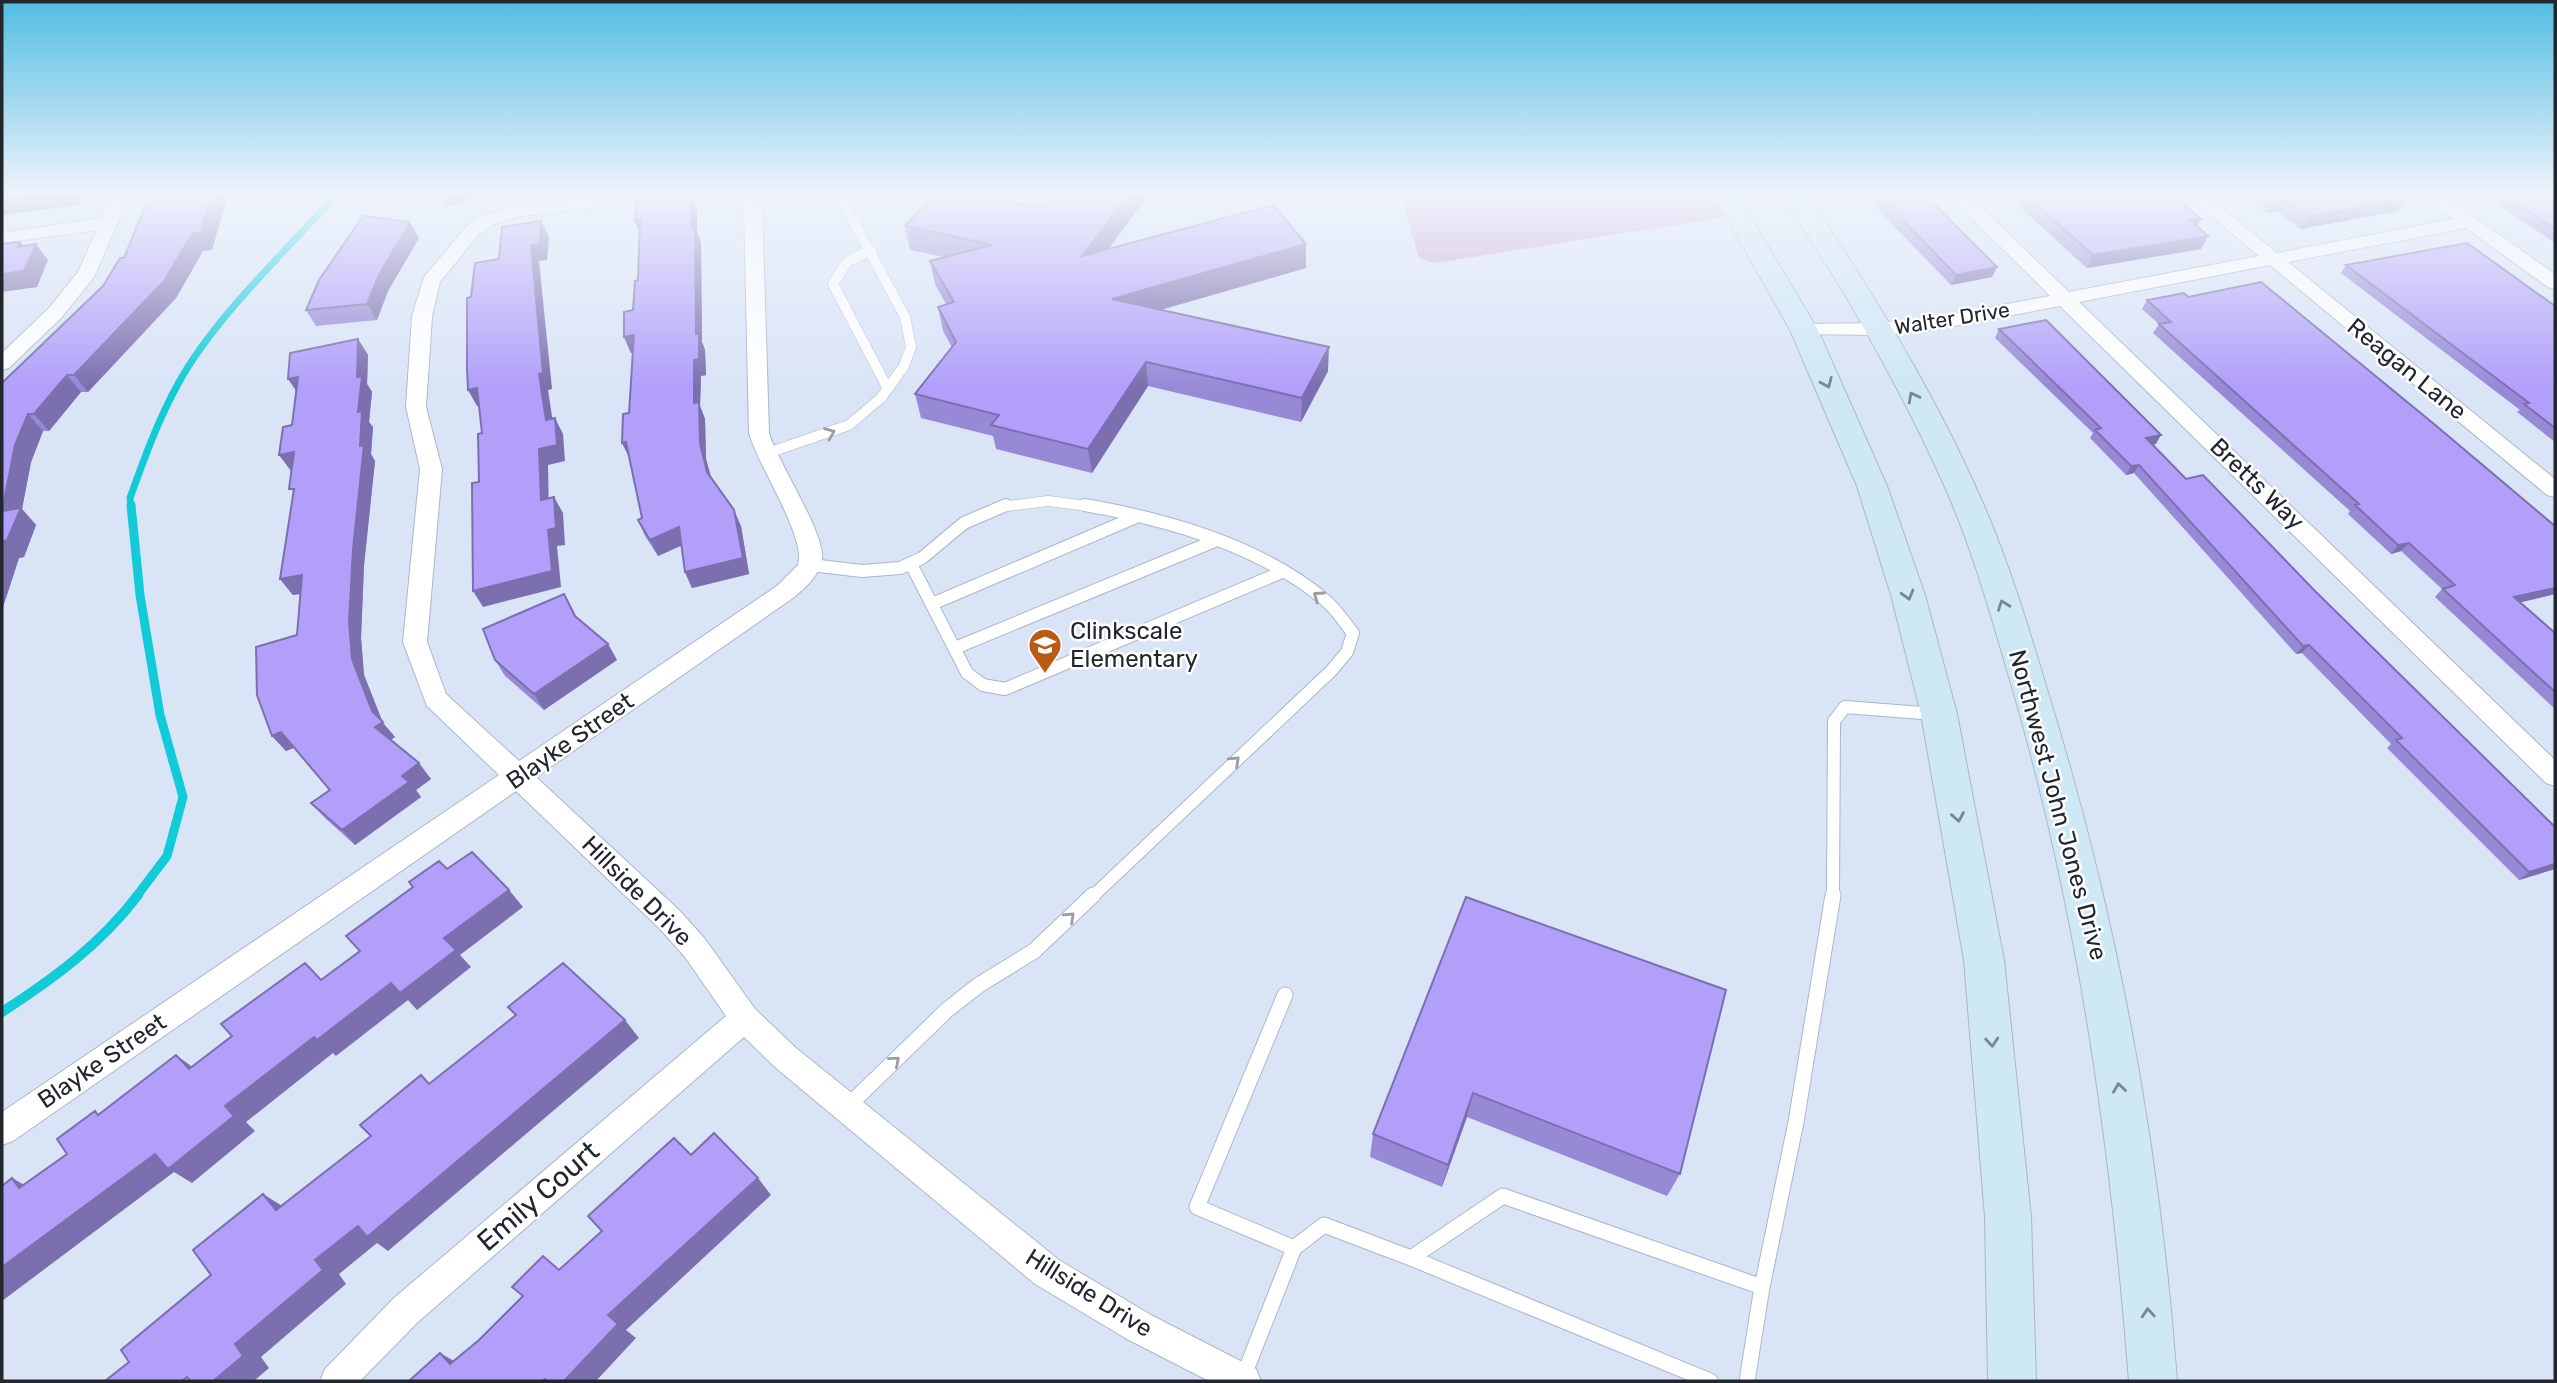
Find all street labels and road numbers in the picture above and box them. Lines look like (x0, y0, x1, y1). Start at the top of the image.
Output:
street label: Walter Drive (1893, 297, 2011, 339)
street label: Reagan Lane (2342, 312, 2472, 426)
street label: Bretts Way (2204, 432, 2310, 536)
street label: Northwest John Jones Drive (2003, 647, 2113, 963)
street label: Blayke Street (501, 687, 639, 795)
street label: Hillside Drive (576, 830, 698, 952)
street label: Blayke Street (33, 1008, 171, 1114)
street label: Emily Court (471, 1134, 606, 1258)
street label: Hillside Drive (1021, 1243, 1157, 1343)

